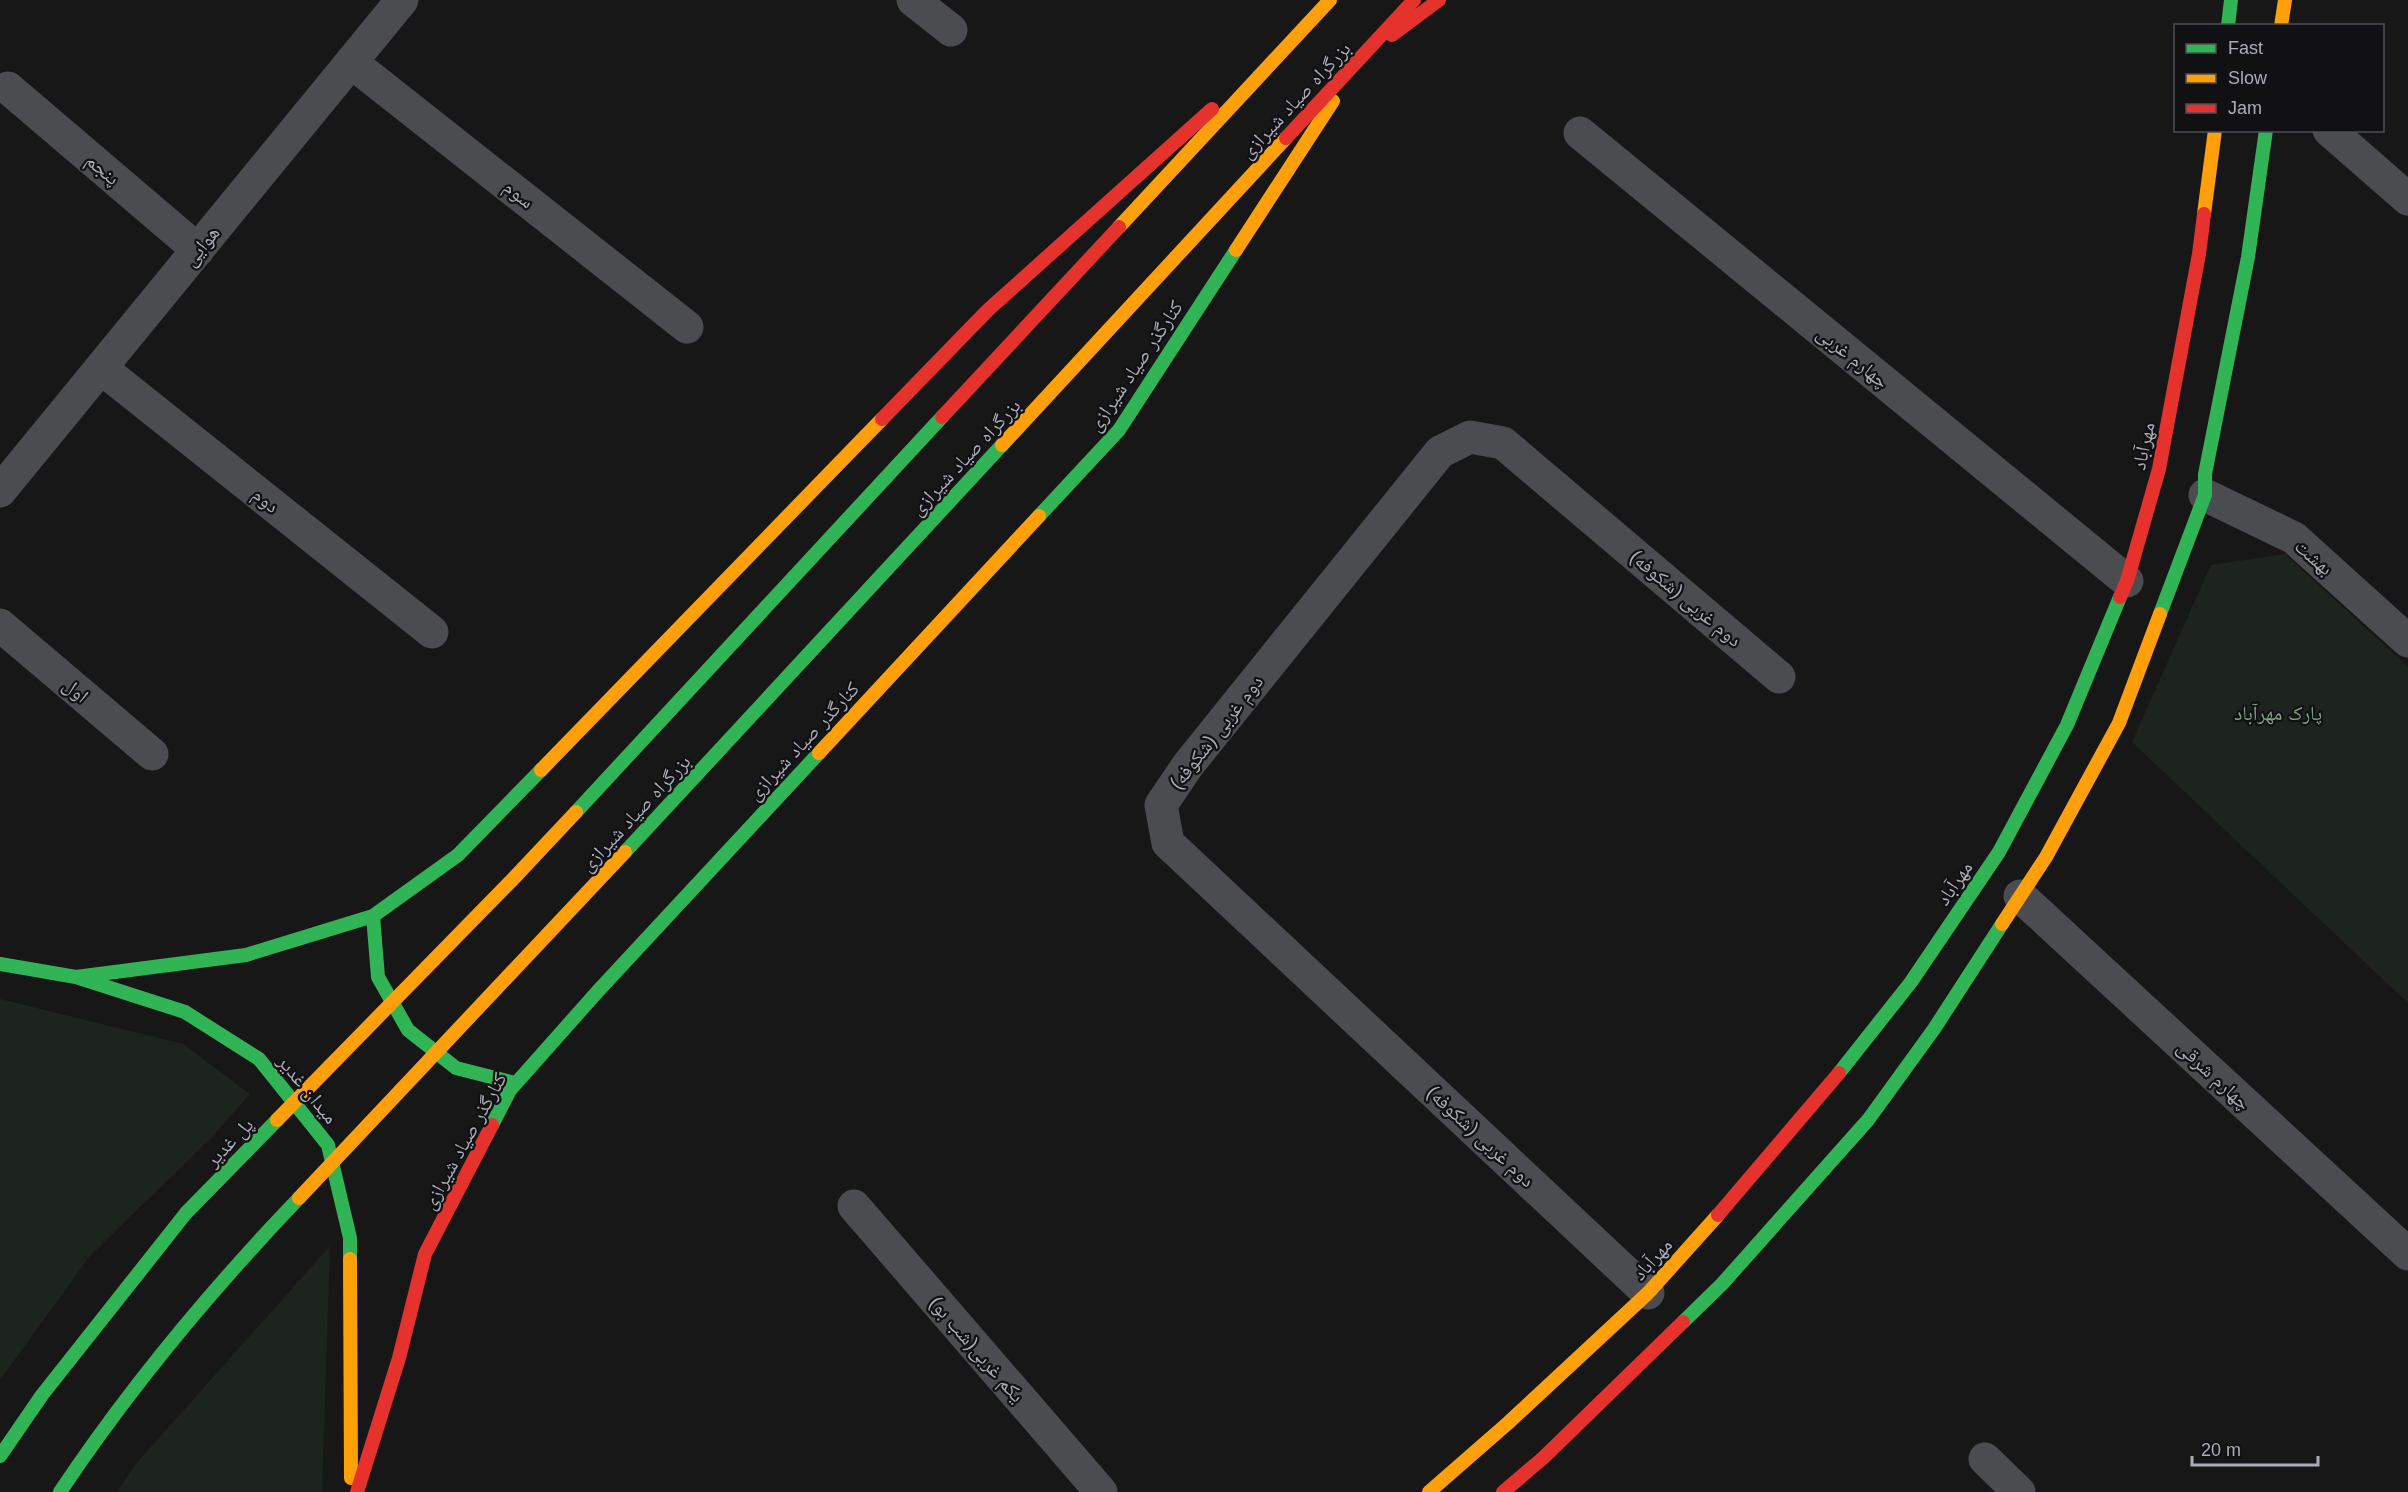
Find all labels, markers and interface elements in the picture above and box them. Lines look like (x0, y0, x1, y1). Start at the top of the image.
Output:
legend (2174, 24, 2384, 132)
street label: بزرگراه صیاد شیرازی (1235, 37, 1355, 163)
text: Fast (2228, 38, 2263, 58)
text: Slow (2228, 68, 2268, 88)
text: Jam (2228, 98, 2262, 118)
street label: پنجم (80, 149, 124, 192)
street label: سوم (498, 175, 539, 215)
street label: هوایی (178, 222, 224, 271)
street label: کنارگذر صیاد شیرازی (1083, 296, 1188, 436)
street label: چهارم غربی (1811, 321, 1894, 395)
street label: بزرگراه صیاد شیرازی (905, 394, 1025, 520)
street label: مهرآباد (2127, 420, 2160, 472)
street label: دوم (247, 483, 284, 520)
street label: بهشت (2290, 535, 2337, 580)
street label: دوم غربی (شکوفه) (1624, 545, 1746, 653)
street label: دوم غربی (شکوفه) (1165, 671, 1270, 795)
street label: اول (58, 673, 93, 708)
street label: کنارگذر صیاد شیرازی (743, 678, 864, 805)
park label: پارک مهرآباد (2234, 702, 2322, 725)
street label: بزرگراه صیاد شیرازی (575, 750, 695, 876)
street label: مهرآباد (1931, 857, 1977, 910)
street label: چهارم شرقی (2171, 1036, 2255, 1117)
street label: میدان غدیر (272, 1049, 342, 1129)
street label: کنارگذر صیاد شیرازی (417, 1069, 512, 1214)
street label: دوم غربی (شکوفه) (1421, 1081, 1539, 1193)
street label: پل غدیر (200, 1113, 258, 1172)
street label: مهرآباد (1628, 1234, 1677, 1285)
street label: یکم غربی(شب بو) (923, 1292, 1029, 1408)
scale bar (2192, 1429, 2318, 1467)
text: 20 m (2201, 1440, 2241, 1460)

